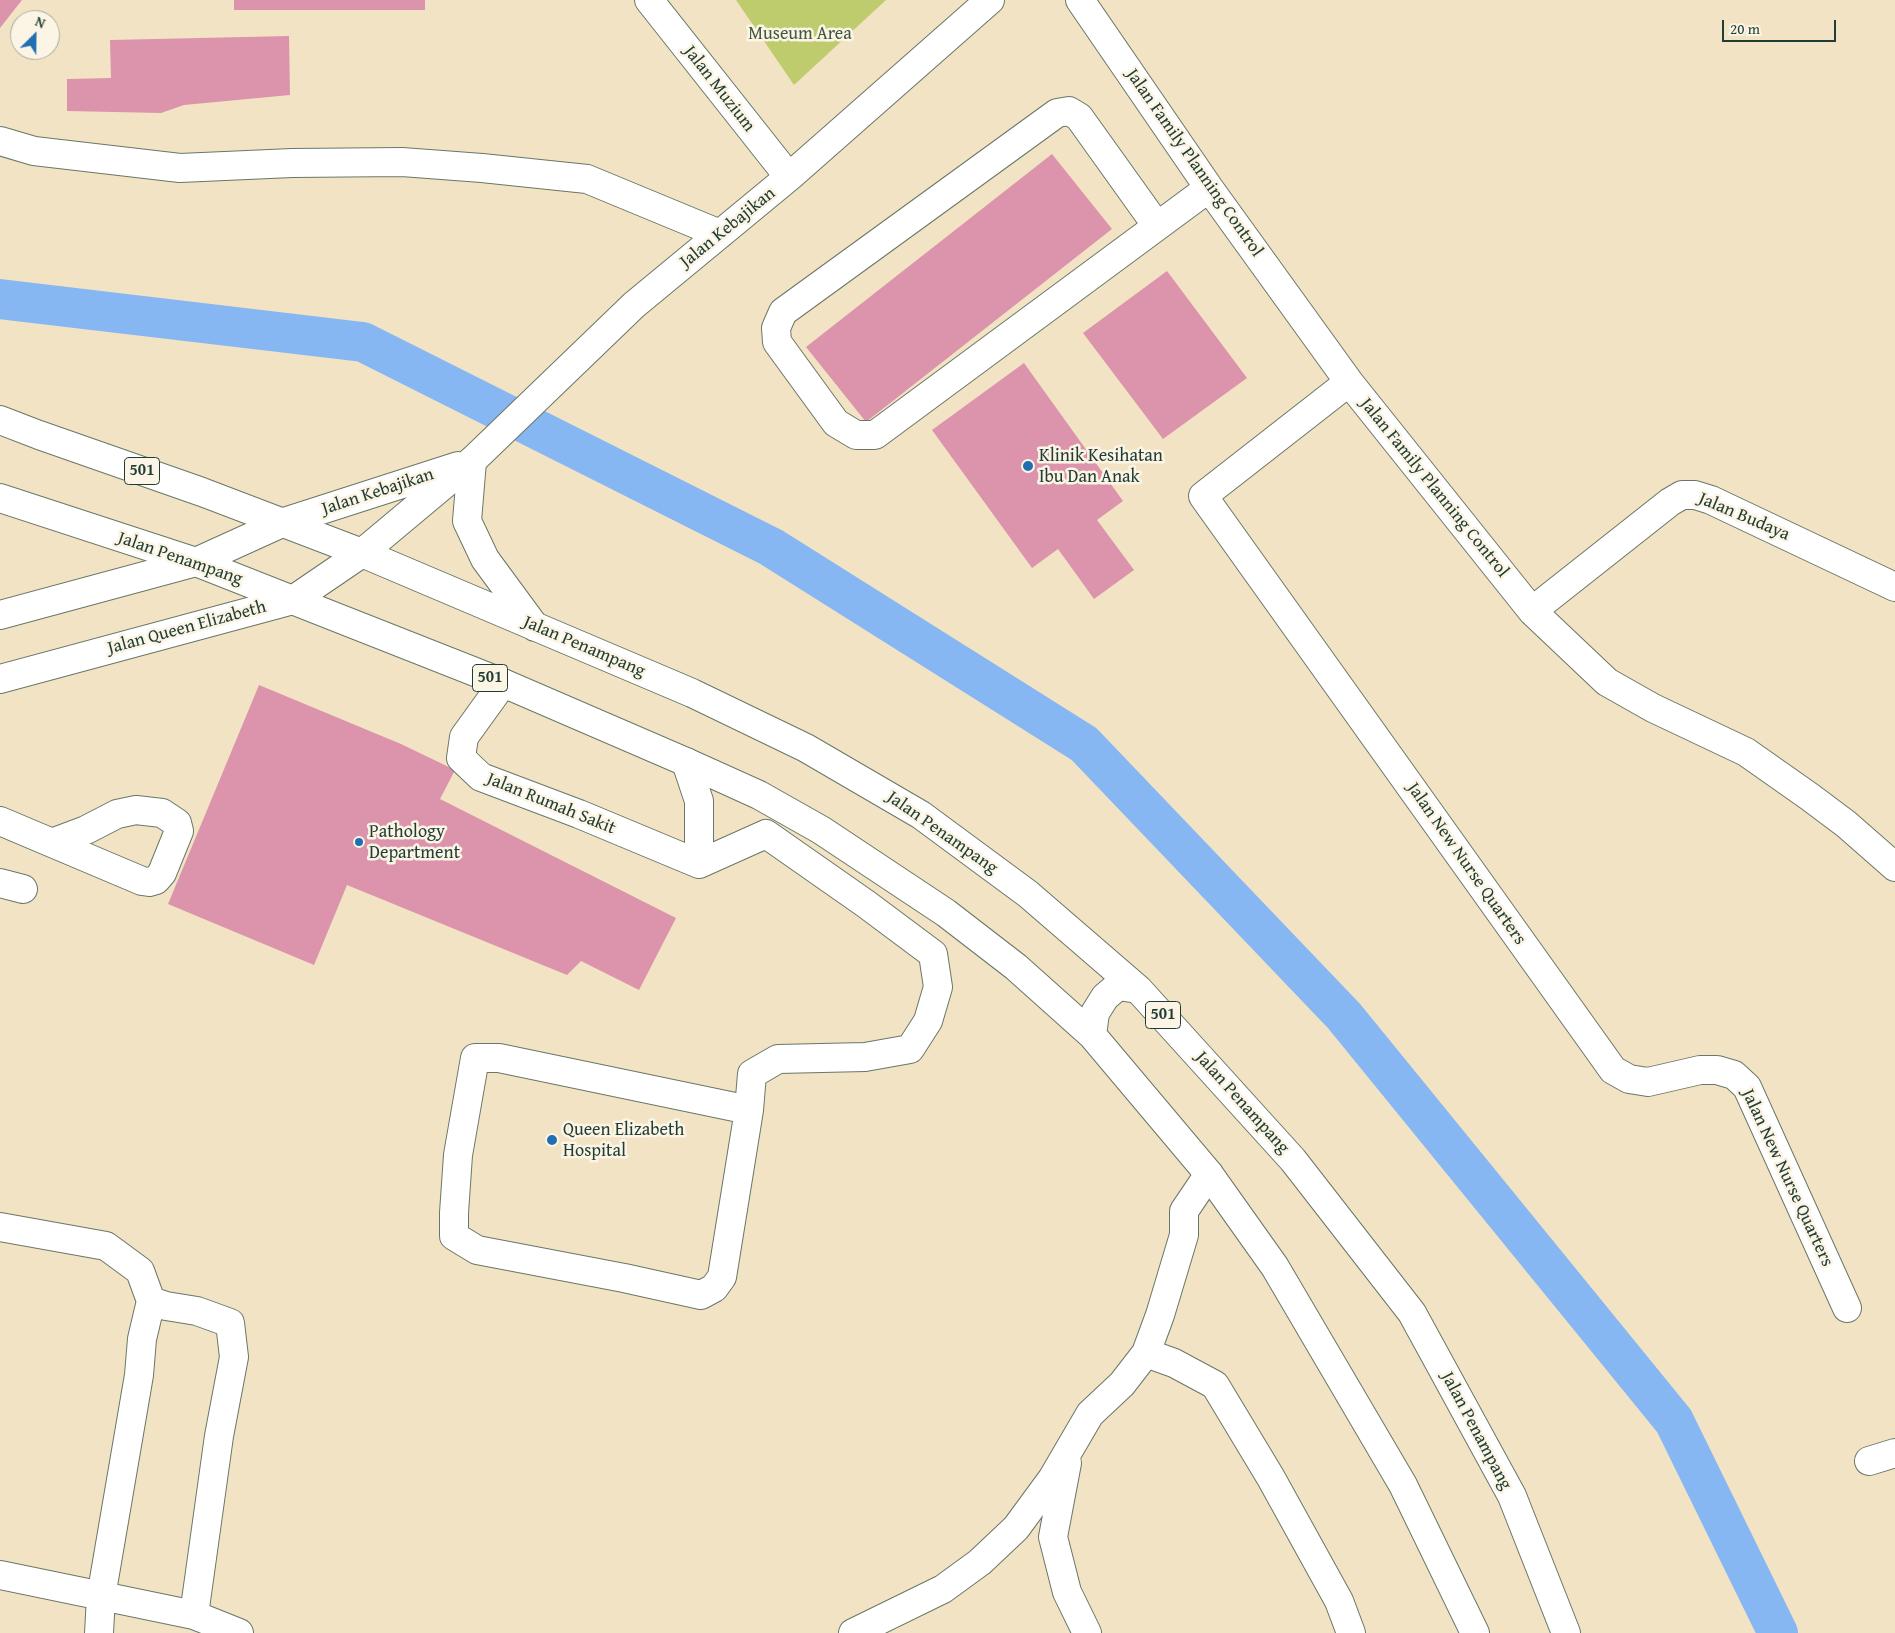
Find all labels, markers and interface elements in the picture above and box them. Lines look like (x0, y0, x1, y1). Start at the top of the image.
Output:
north arrow (10, 10, 60, 60)
scale bar (1725, 10, 1839, 42)
text: N (32, 11, 49, 33)
text: 20 m (1730, 18, 1760, 39)
park label: Museum Area (748, 23, 852, 45)
street label: Jalan Muzium (679, 42, 759, 136)
street label: Jalan Family Planning Control (1121, 65, 1267, 261)
street label: Jalan Kebajikan (676, 183, 780, 273)
street label: Jalan Family Planning Control (1355, 394, 1513, 582)
place label: Klinik Kesihatan Ibu Dan Anak (1039, 445, 1163, 488)
road number: 501 (124, 458, 160, 484)
marker: Klinik Kesihatan Ibu Dan Anak (1021, 459, 1035, 473)
street label: Jalan Kebajikan (319, 464, 437, 520)
street label: Jalan Budaya (1695, 488, 1793, 546)
street label: Jalan Penampang (115, 528, 245, 590)
street label: Jalan Queen Elizabeth (105, 596, 269, 660)
street label: Jalan Penampang (520, 612, 648, 682)
road number: 501 (472, 664, 508, 691)
street label: Jalan Rumah Sakit (483, 768, 619, 840)
street label: Jalan New Nurse Quarters (1402, 779, 1530, 949)
street label: Jalan Penampang (882, 787, 1002, 879)
place label: Pathology Department (369, 821, 460, 864)
marker: Pathology Department (353, 836, 365, 848)
road number: 501 (1146, 1002, 1180, 1028)
street label: Jalan Penampang (1190, 1047, 1294, 1159)
street label: Jalan New Nurse Quarters (1736, 1086, 1838, 1270)
place label: Queen Elizabeth Hospital (563, 1119, 684, 1162)
marker: Queen Elizabeth Hospital (545, 1133, 559, 1147)
street label: Jalan Penampang (1436, 1368, 1516, 1494)

